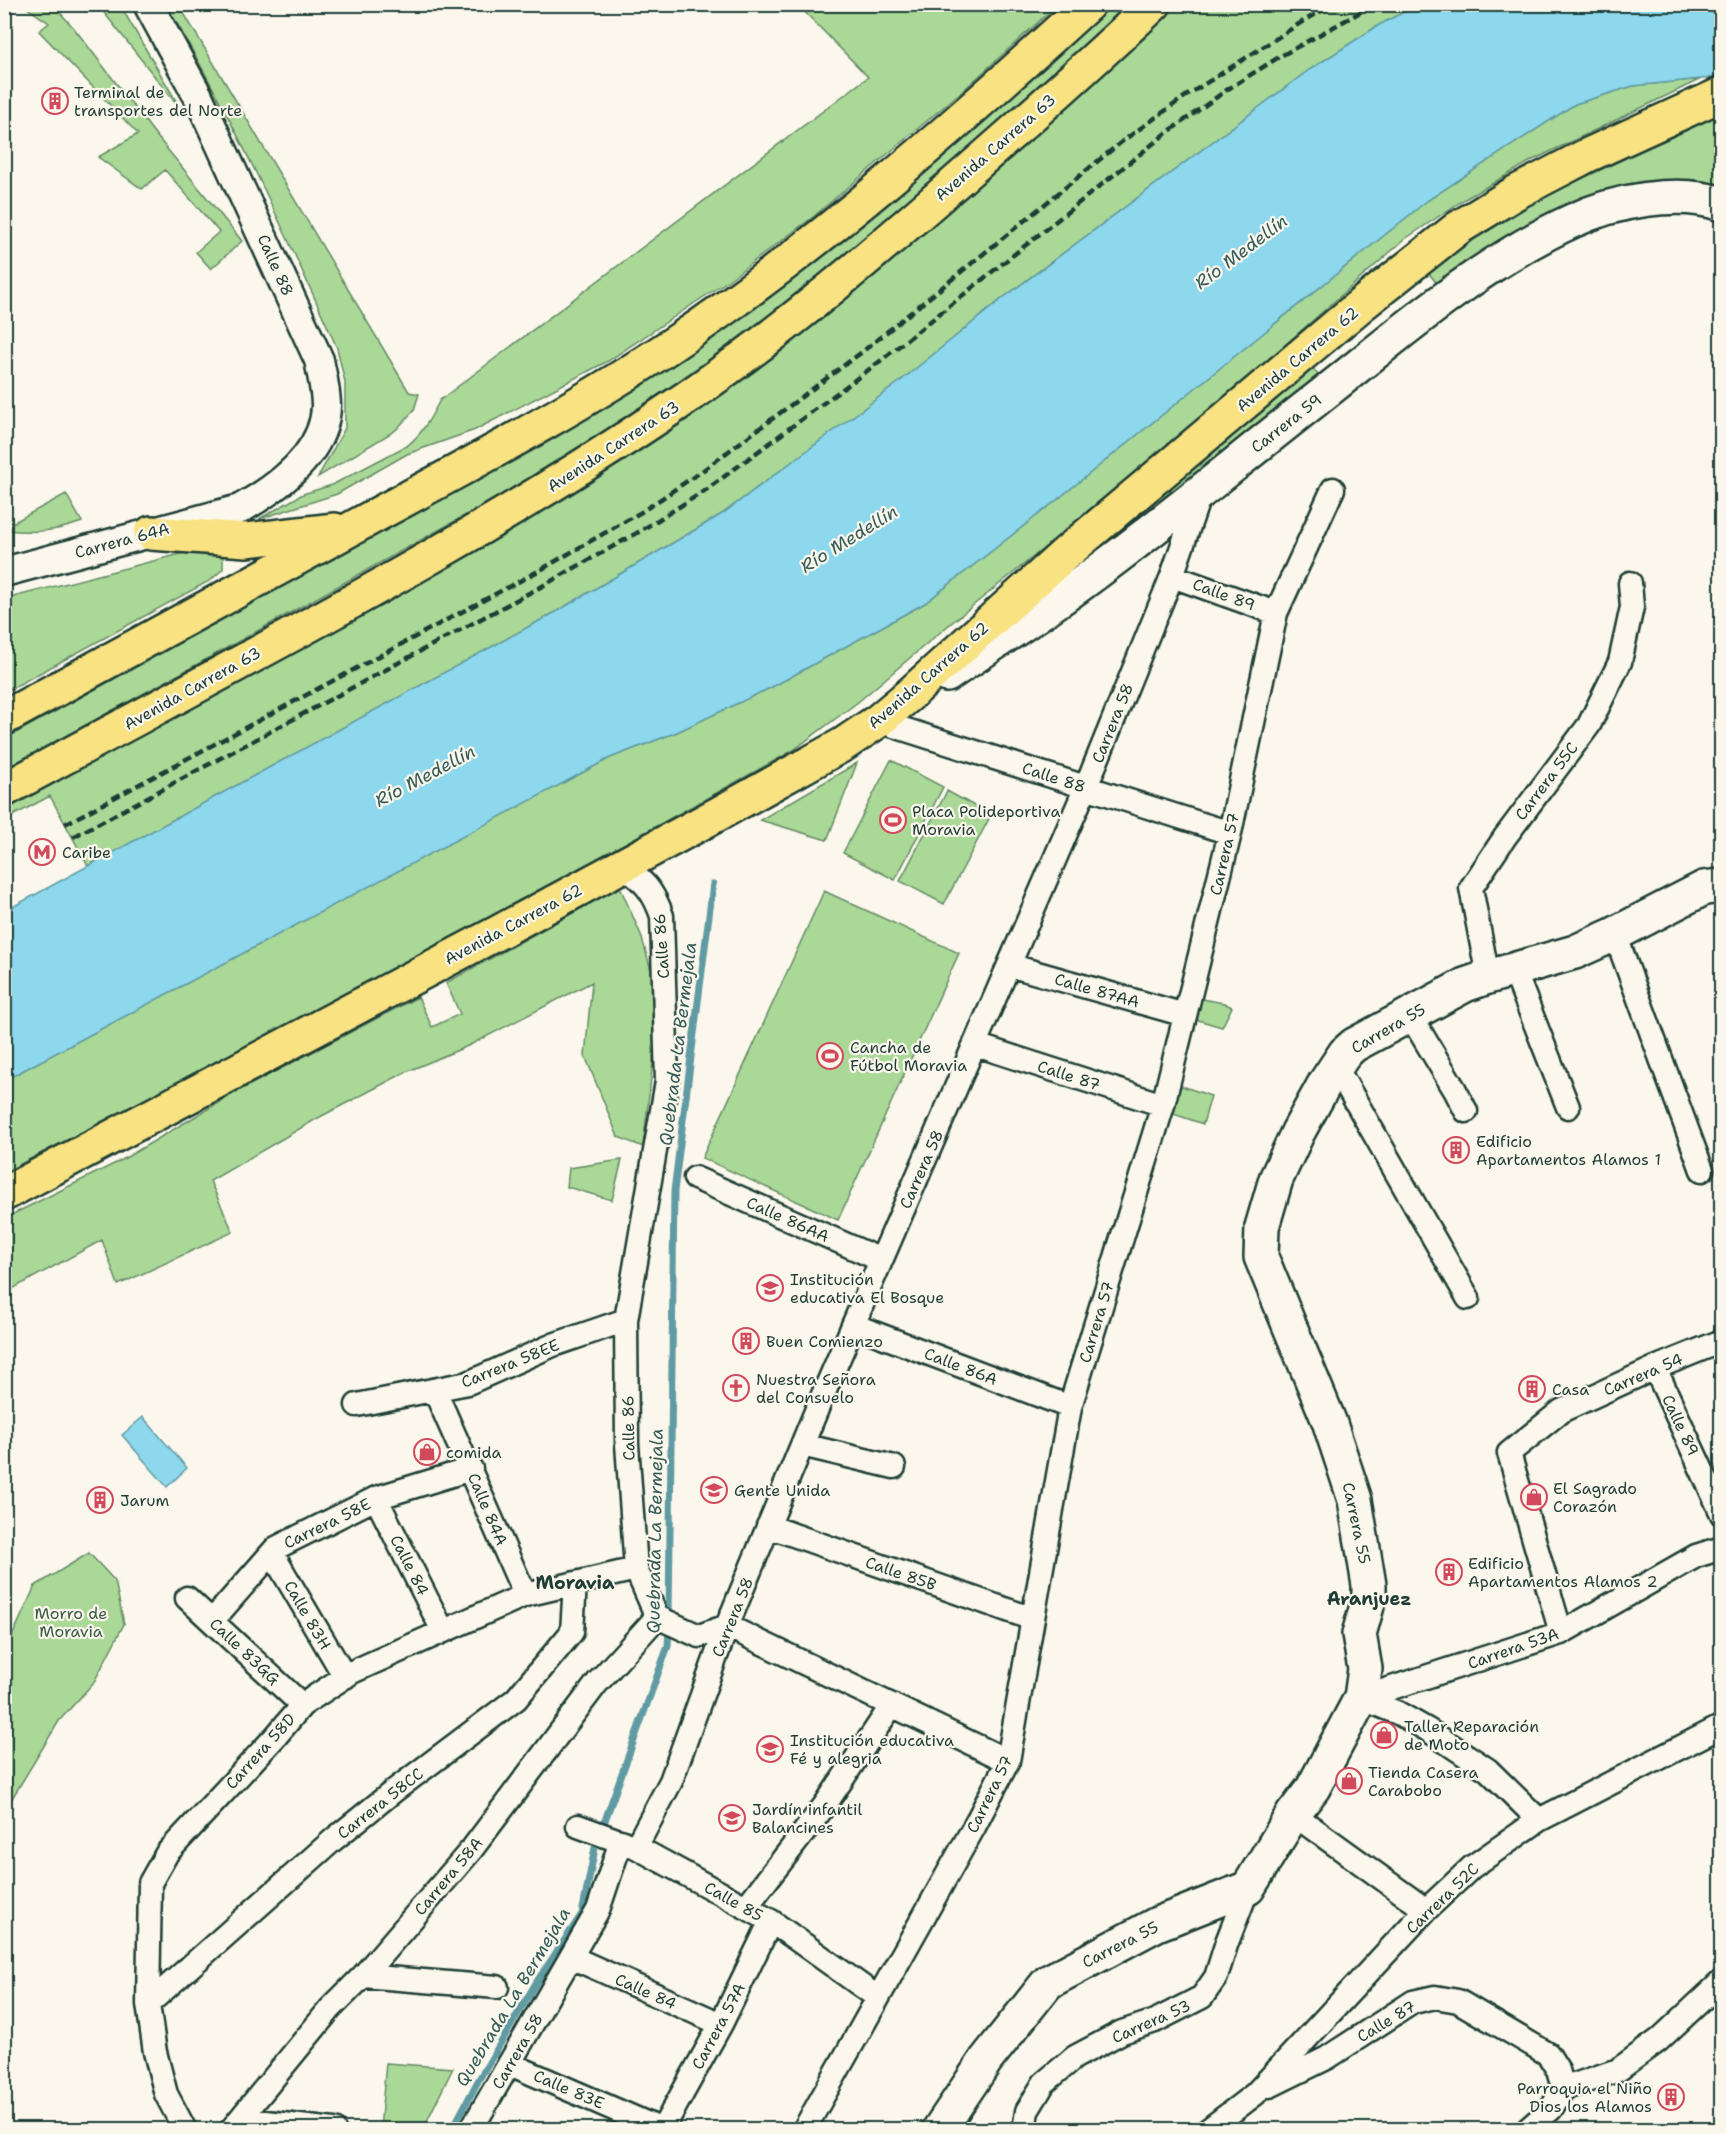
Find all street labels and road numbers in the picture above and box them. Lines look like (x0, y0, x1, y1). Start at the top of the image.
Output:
street label: Avenida Carrera 63 (931, 89, 1060, 206)
street label: Calle 88 (253, 231, 298, 299)
street label: Avenida Carrera 62 (1232, 302, 1363, 417)
street label: Carrera 59 (1247, 389, 1326, 458)
street label: Avenida Carrera 63 (543, 396, 683, 497)
street label: Carrera 64A (72, 518, 172, 563)
street label: Calle 89 (1190, 573, 1258, 615)
street label: Avenida Carrera 62 (864, 617, 993, 734)
street label: Avenida Carrera 63 (120, 642, 264, 735)
street label: Carrera 58 (1087, 680, 1138, 766)
street label: Carrera 55C (1510, 738, 1583, 825)
street label: Calle 88 (1019, 757, 1088, 798)
street label: Carrera 57 (1205, 811, 1244, 897)
street label: Avenida Carrera 62 (441, 879, 586, 970)
street label: Calle 86 (649, 913, 674, 979)
street label: Calle 87AA (1052, 968, 1142, 1013)
street label: Carrera 55 (1347, 999, 1429, 1058)
street label: Calle 87 (1035, 1055, 1103, 1095)
street label: Carrera 58 (895, 1126, 948, 1212)
street label: Calle 86AA (743, 1192, 832, 1247)
street label: Carrera 57 (1074, 1279, 1119, 1365)
street label: Carrera 58EE (458, 1334, 562, 1393)
street label: Calle 86A (921, 1343, 1000, 1390)
street label: Carrera 54 (1600, 1348, 1686, 1401)
street label: Calle 89 (1657, 1391, 1704, 1459)
street label: Calle 86 (617, 1395, 640, 1461)
street label: Calle 84A (463, 1470, 512, 1549)
street label: Carrera 55 (1338, 1480, 1375, 1566)
street label: Carrera 58E (280, 1493, 374, 1554)
street label: Calle 84 (385, 1531, 434, 1599)
street label: Calle 85B (863, 1552, 939, 1595)
street label: Carrera 58 (707, 1574, 758, 1660)
street label: Calle 83H (279, 1577, 336, 1654)
street label: Calle 83GG (205, 1613, 284, 1689)
street label: Carrera 53A (1465, 1623, 1562, 1674)
street label: Carrera 58D (221, 1709, 300, 1794)
street label: Carrera 57 (962, 1752, 1017, 1837)
street label: Carrera 58CC (333, 1763, 428, 1844)
street label: Carrera 58A (409, 1833, 487, 1920)
street label: Carrera 52C (1401, 1858, 1483, 1938)
street label: Calle 85 (701, 1877, 767, 1926)
street label: Carrera 55 (1079, 1916, 1162, 1973)
street label: Calle 84 (612, 1969, 680, 2014)
street label: Carrera 57A (687, 1979, 750, 2073)
street label: Carrera 53 (1109, 1995, 1194, 2048)
street label: Calle 87 (1353, 1996, 1419, 2047)
street label: Carrera 58 (487, 2009, 548, 2093)
street label: Calle 83E (530, 2065, 607, 2114)

